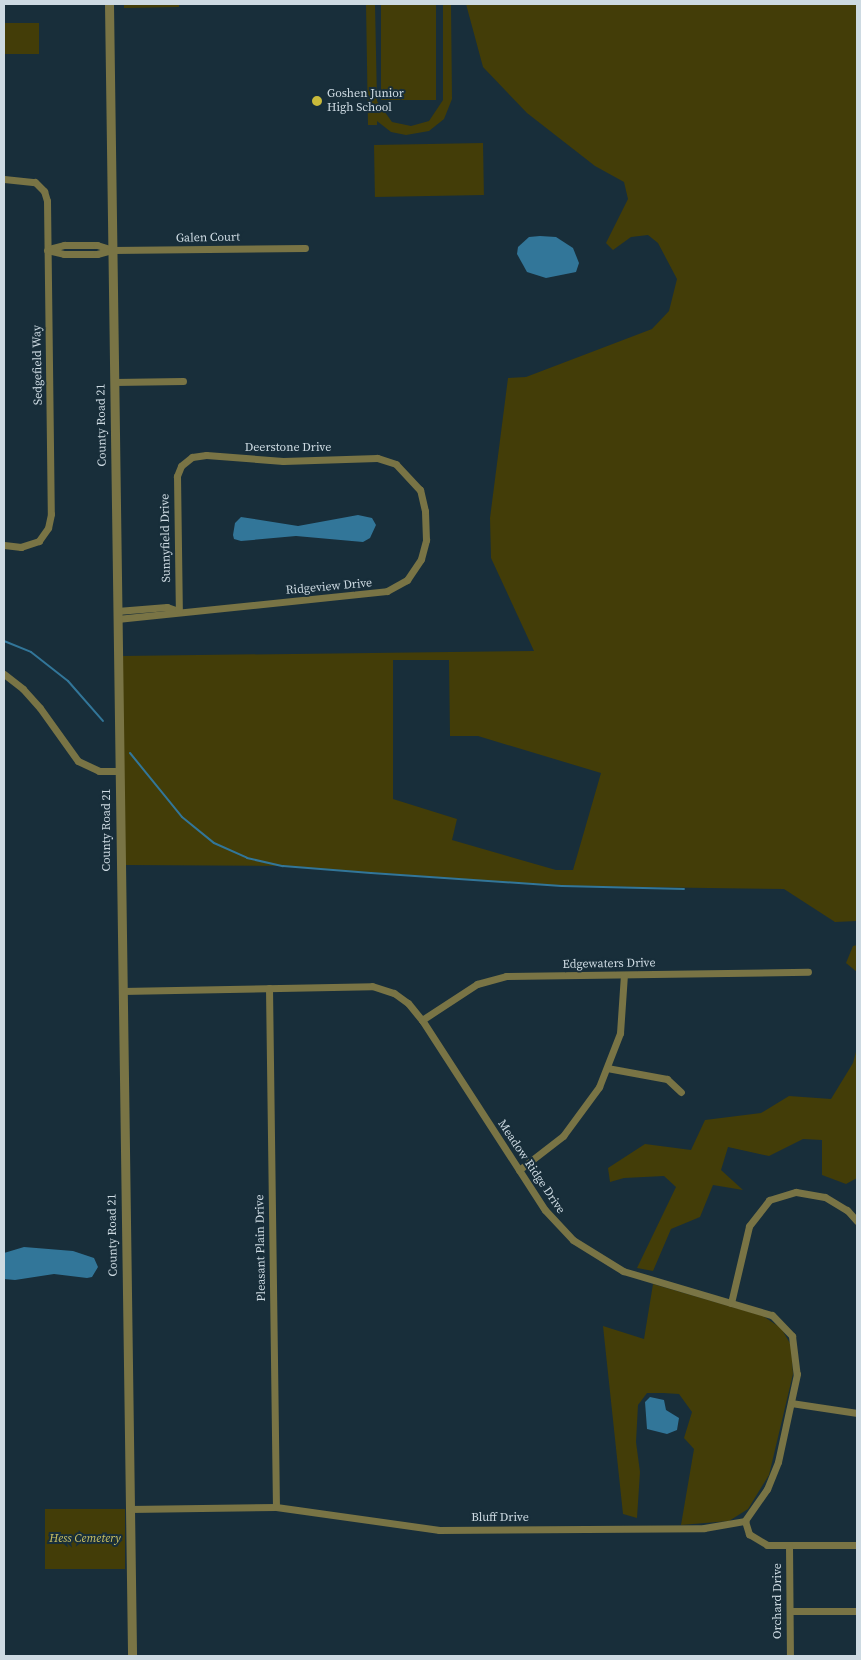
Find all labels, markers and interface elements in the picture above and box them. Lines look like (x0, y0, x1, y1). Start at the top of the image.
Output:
place label: Goshen Junior High School (327, 87, 404, 115)
marker: Goshen Junior High School (311, 95, 323, 107)
street label: Galen Court (176, 230, 240, 246)
street label: Sedgefield Way (30, 325, 46, 405)
street label: County Road 21 (94, 383, 110, 467)
street label: Deerstone Drive (245, 441, 331, 455)
street label: Sunnyfield Drive (158, 494, 174, 582)
street label: Ridgeview Drive (285, 576, 373, 598)
street label: County Road 21 (100, 788, 114, 872)
street label: Edgewaters Drive (562, 956, 656, 972)
street label: Meadow Ridge Drive (494, 1117, 568, 1217)
street label: County Road 21 (105, 1193, 121, 1277)
street label: Pleasant Plain Drive (253, 1194, 269, 1302)
street label: Bluff Drive (471, 1511, 529, 1525)
park label: Hess Cemetery (49, 1532, 121, 1546)
street label: Orchard Drive (771, 1563, 785, 1639)

